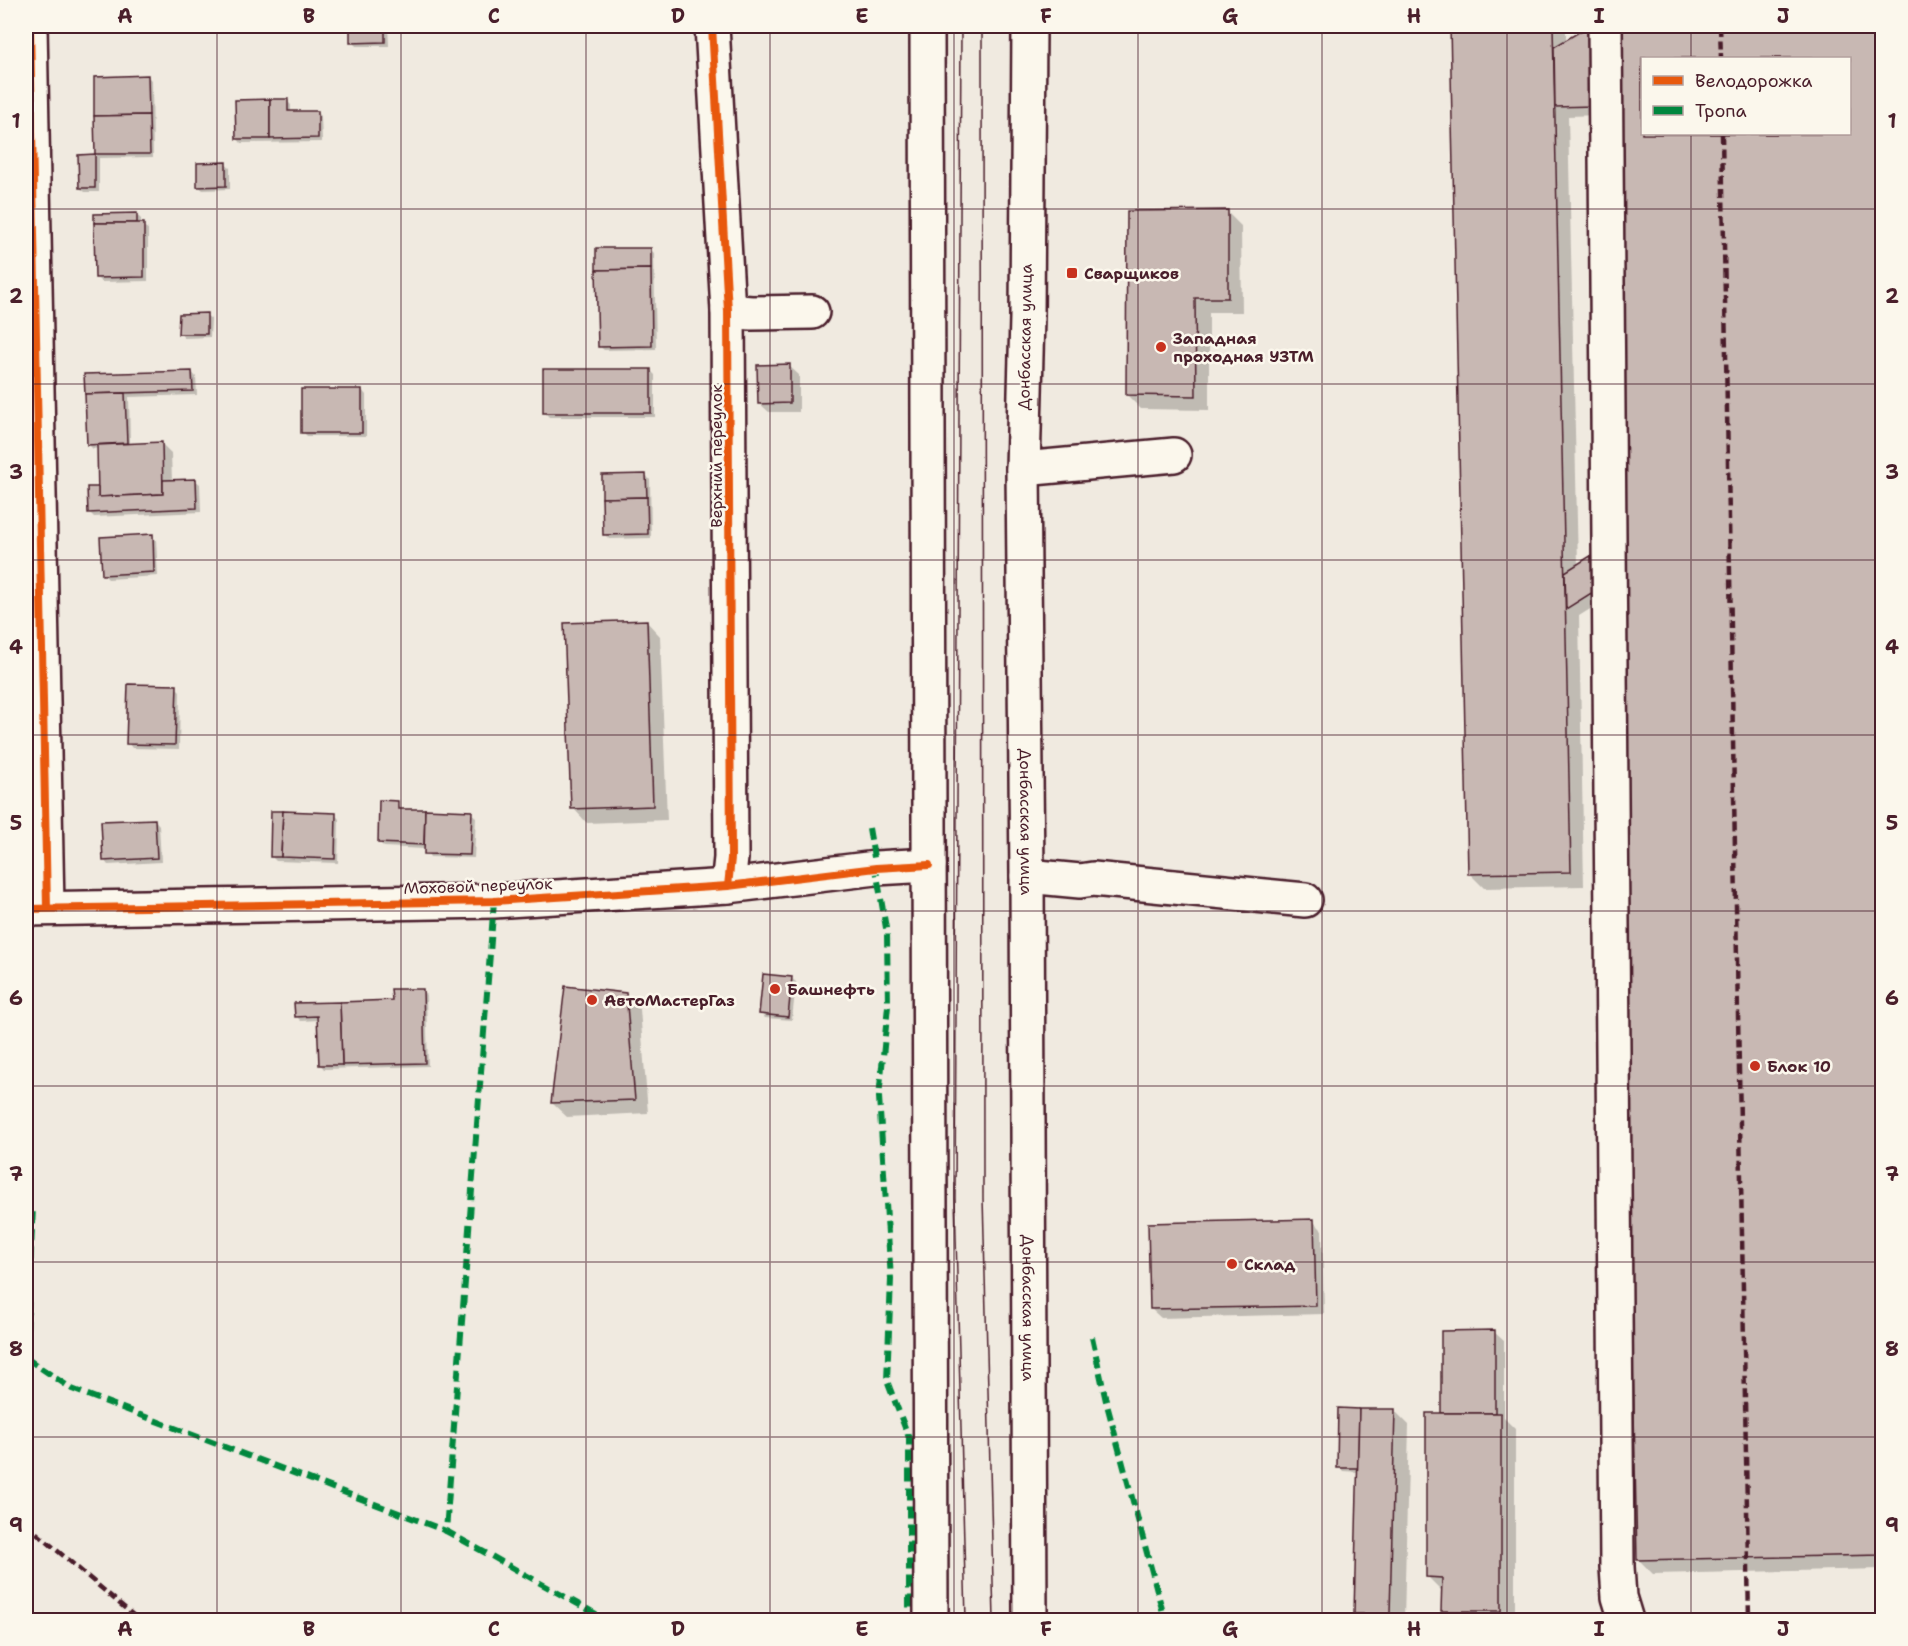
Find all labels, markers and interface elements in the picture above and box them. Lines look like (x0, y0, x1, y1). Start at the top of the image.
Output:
text: A (117, 3, 133, 29)
text: B (303, 3, 315, 29)
text: C (488, 3, 500, 29)
text: D (671, 3, 685, 29)
text: E (855, 3, 869, 29)
text: F (1040, 3, 1052, 29)
text: G (1222, 3, 1238, 29)
text: H (1407, 3, 1421, 29)
text: I (1593, 3, 1605, 29)
text: J (1777, 3, 1790, 29)
legend (1641, 57, 1851, 135)
text: Велодорожка (1695, 69, 1813, 93)
text: Тропа (1695, 99, 1747, 123)
text: 1 (11, 108, 21, 134)
text: 1 (1887, 108, 1897, 134)
street label: Донбасская улица (1013, 263, 1037, 410)
place label: Сварщиков (1084, 263, 1179, 284)
marker: Сварщиков (1065, 266, 1079, 280)
text: 2 (9, 283, 23, 309)
text: 2 (1885, 283, 1899, 309)
place label: Западная проходная УЗТМ (1173, 328, 1314, 367)
marker: Западная проходная УЗТМ (1154, 340, 1168, 354)
street label: Верхний переулок (706, 384, 727, 528)
text: 3 (9, 459, 23, 485)
text: 3 (1885, 459, 1899, 485)
text: 4 (9, 634, 23, 660)
text: 4 (1885, 634, 1899, 660)
street label: Донбасская улица (1015, 748, 1038, 895)
text: 5 (10, 810, 22, 836)
text: 5 (1886, 810, 1898, 836)
street label: Моховой переулок (403, 873, 553, 899)
place label: Башнефть (787, 979, 875, 1000)
marker: Башнефть (768, 982, 782, 996)
text: 6 (9, 985, 23, 1011)
text: 6 (1885, 985, 1899, 1011)
place label: АвтоМастерГаз (604, 990, 735, 1011)
marker: АвтоМастерГаз (585, 993, 599, 1007)
place label: Блок 10 (1767, 1056, 1831, 1077)
marker: Блок 10 (1748, 1059, 1762, 1073)
text: 7 (9, 1161, 23, 1187)
text: 7 (1885, 1161, 1899, 1187)
street label: Донбасская улица (1018, 1235, 1040, 1381)
place label: Склад (1244, 1254, 1296, 1275)
marker: Склад (1225, 1257, 1239, 1271)
text: 8 (9, 1336, 23, 1362)
text: 8 (1885, 1336, 1899, 1362)
text: 9 (9, 1512, 23, 1538)
text: 9 (1885, 1512, 1899, 1538)
text: A (117, 1616, 133, 1642)
text: B (303, 1616, 315, 1642)
text: C (488, 1616, 500, 1642)
text: D (671, 1616, 685, 1642)
text: E (855, 1616, 869, 1642)
text: F (1040, 1616, 1052, 1642)
text: G (1222, 1616, 1238, 1642)
text: H (1407, 1616, 1421, 1642)
text: I (1593, 1616, 1605, 1642)
text: J (1777, 1616, 1790, 1642)

